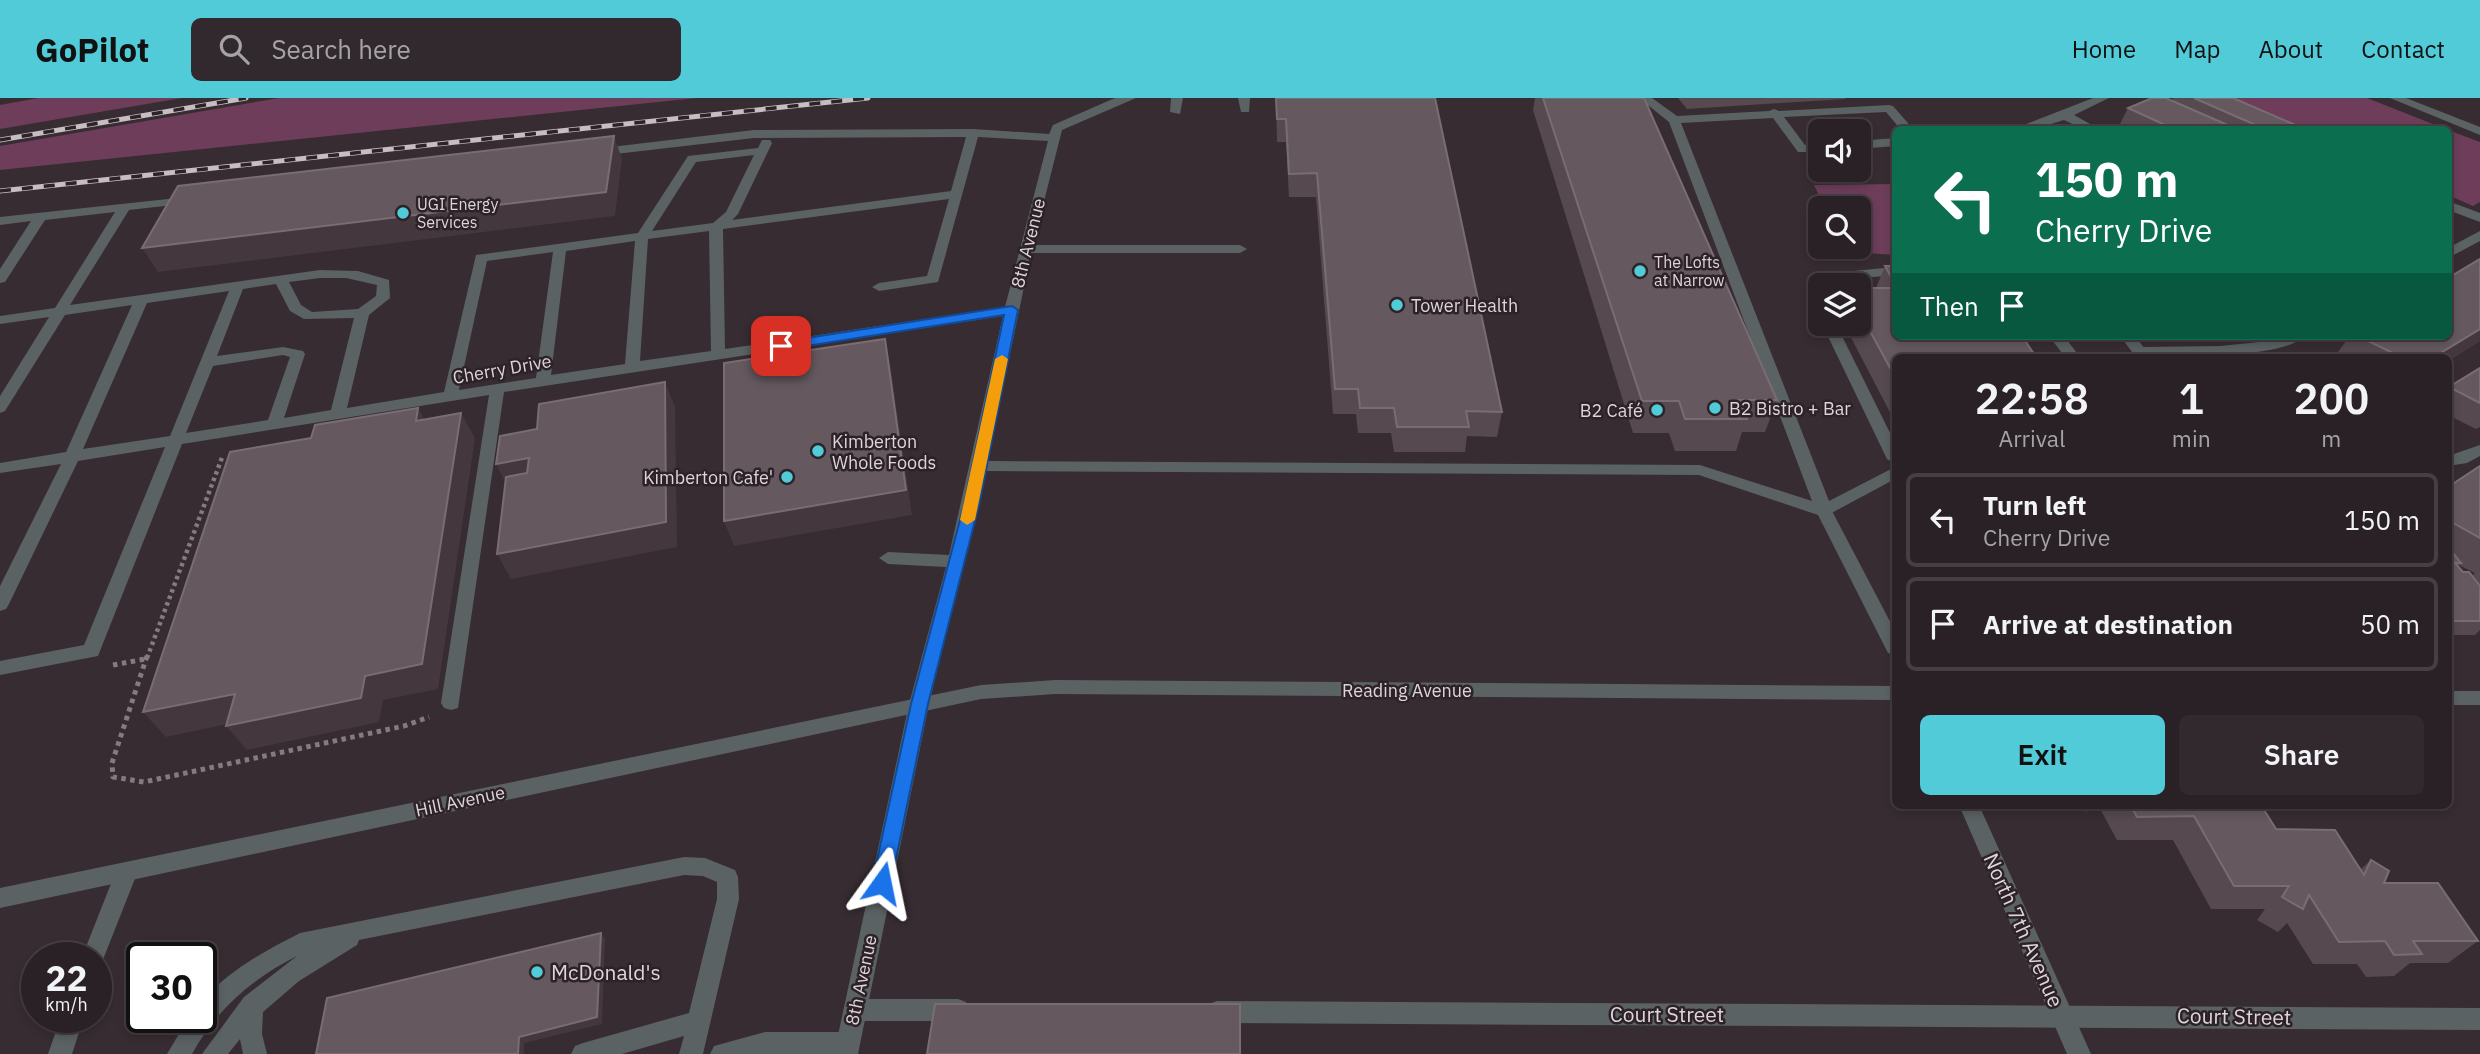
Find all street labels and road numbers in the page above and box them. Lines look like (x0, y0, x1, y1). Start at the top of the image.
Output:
street label: 8th Avenue (1006, 196, 1050, 290)
street label: Cherry Drive (451, 349, 553, 389)
street label: Reading Avenue (1342, 679, 1472, 702)
street label: Hill Avenue (413, 780, 507, 822)
street label: North 7th Avenue (1978, 849, 2070, 1011)
street label: 8th Avenue (840, 933, 882, 1027)
street label: Court Street (1610, 1000, 1724, 1028)
street label: Court Street (2177, 1001, 2291, 1031)

